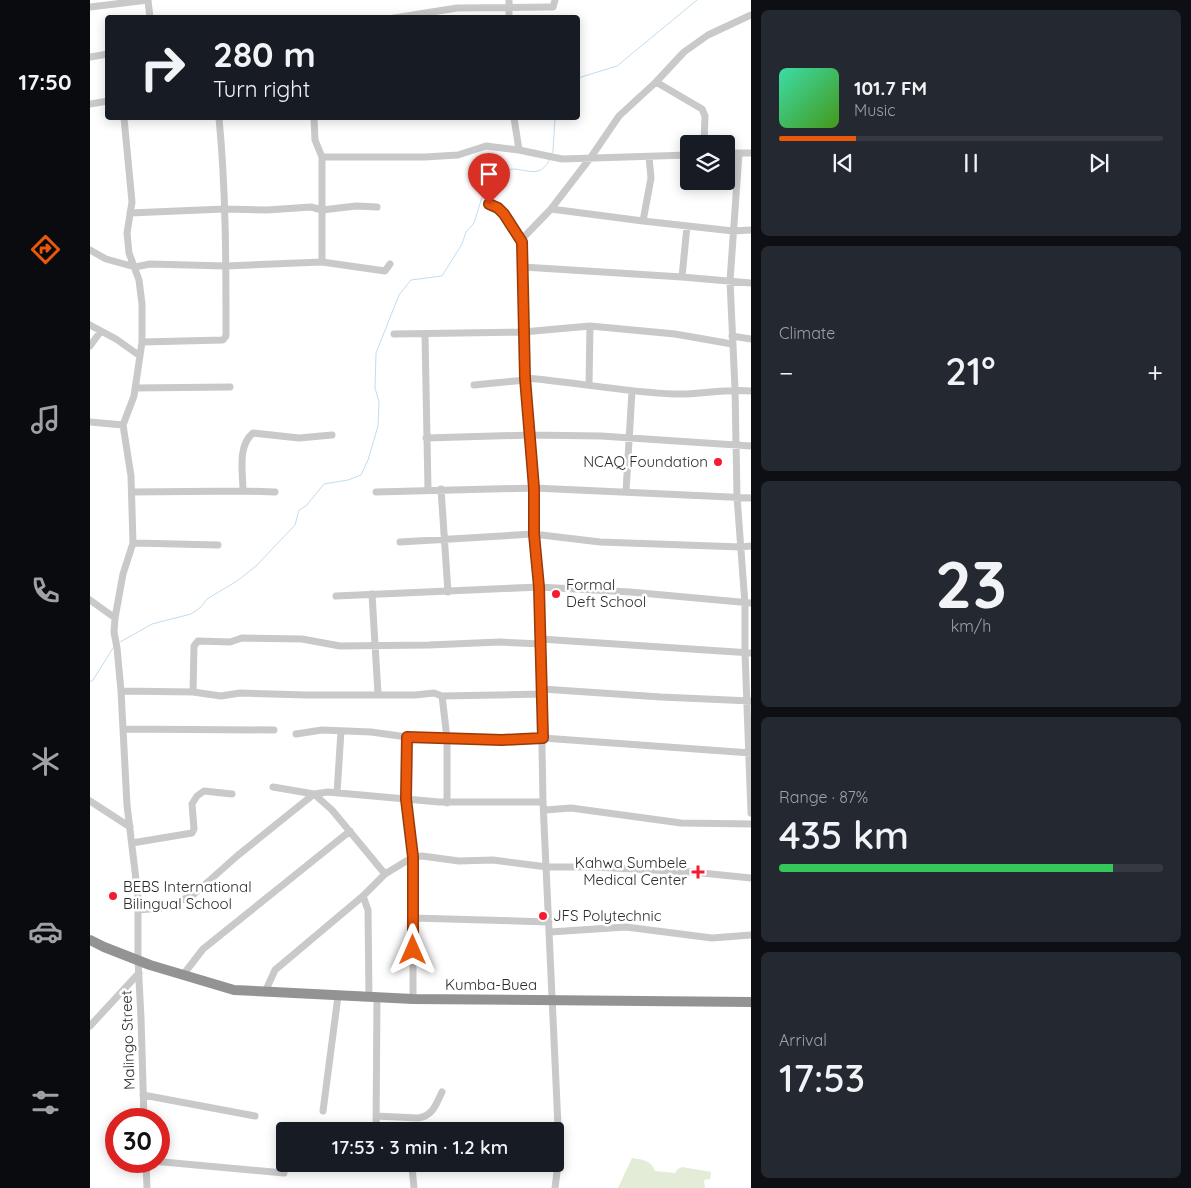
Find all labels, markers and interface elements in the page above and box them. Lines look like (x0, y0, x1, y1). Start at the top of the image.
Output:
text: 280 m (213, 32, 316, 76)
icon: right (130, 35, 195, 100)
text: 17:50 (19, 68, 71, 96)
text: Turn right (213, 75, 310, 103)
text: 101.7 FM (854, 76, 927, 100)
text: Music (854, 100, 896, 120)
map controls (680, 135, 735, 190)
button: layers (680, 135, 735, 190)
icon: previous (829, 149, 857, 177)
icon: pause (957, 149, 985, 177)
icon: next (1085, 149, 1113, 177)
pin (468, 153, 510, 204)
icon: arrive (475, 160, 503, 188)
icon: directions (28, 232, 63, 267)
text: Climate (779, 323, 835, 343)
text: 21° (945, 347, 995, 395)
text: − (779, 355, 794, 390)
text: + (1147, 355, 1163, 390)
icon: music (28, 402, 63, 437)
place label: NCAQ Foundation (583, 452, 708, 471)
marker: NCAQ Foundation (712, 456, 724, 468)
text: 23 (935, 543, 1007, 624)
icon: phone (28, 573, 63, 608)
place label: Formal Deft School (566, 575, 646, 611)
marker: Formal Deft School (550, 588, 562, 600)
text: km/h (951, 616, 991, 636)
icon: climate (28, 744, 63, 779)
text: Range · 87% (779, 787, 868, 807)
text: 435 km (779, 811, 909, 859)
place label: Kahwa Sumbele Medical Center (575, 853, 687, 889)
marker: Kahwa Sumbele Medical Center (691, 865, 705, 879)
place label: BEBS International Bilingual School (123, 877, 252, 913)
marker: BEBS International Bilingual School (107, 890, 119, 902)
place label: JFS Polytechnic (553, 906, 662, 925)
marker: JFS Polytechnic (537, 910, 549, 922)
icon: car (28, 914, 63, 949)
position arrow (386, 923, 438, 975)
street label: Kumba-Buea (445, 975, 537, 994)
street label: Malingo Street (116, 990, 139, 1090)
text: Arrival (779, 1030, 827, 1050)
text: 17:53 (779, 1054, 865, 1102)
icon: filters (28, 1085, 63, 1120)
speed limit sign: 30 (105, 1108, 170, 1173)
text: 17:53 · 3 min · 1.2 km (332, 1135, 508, 1159)

